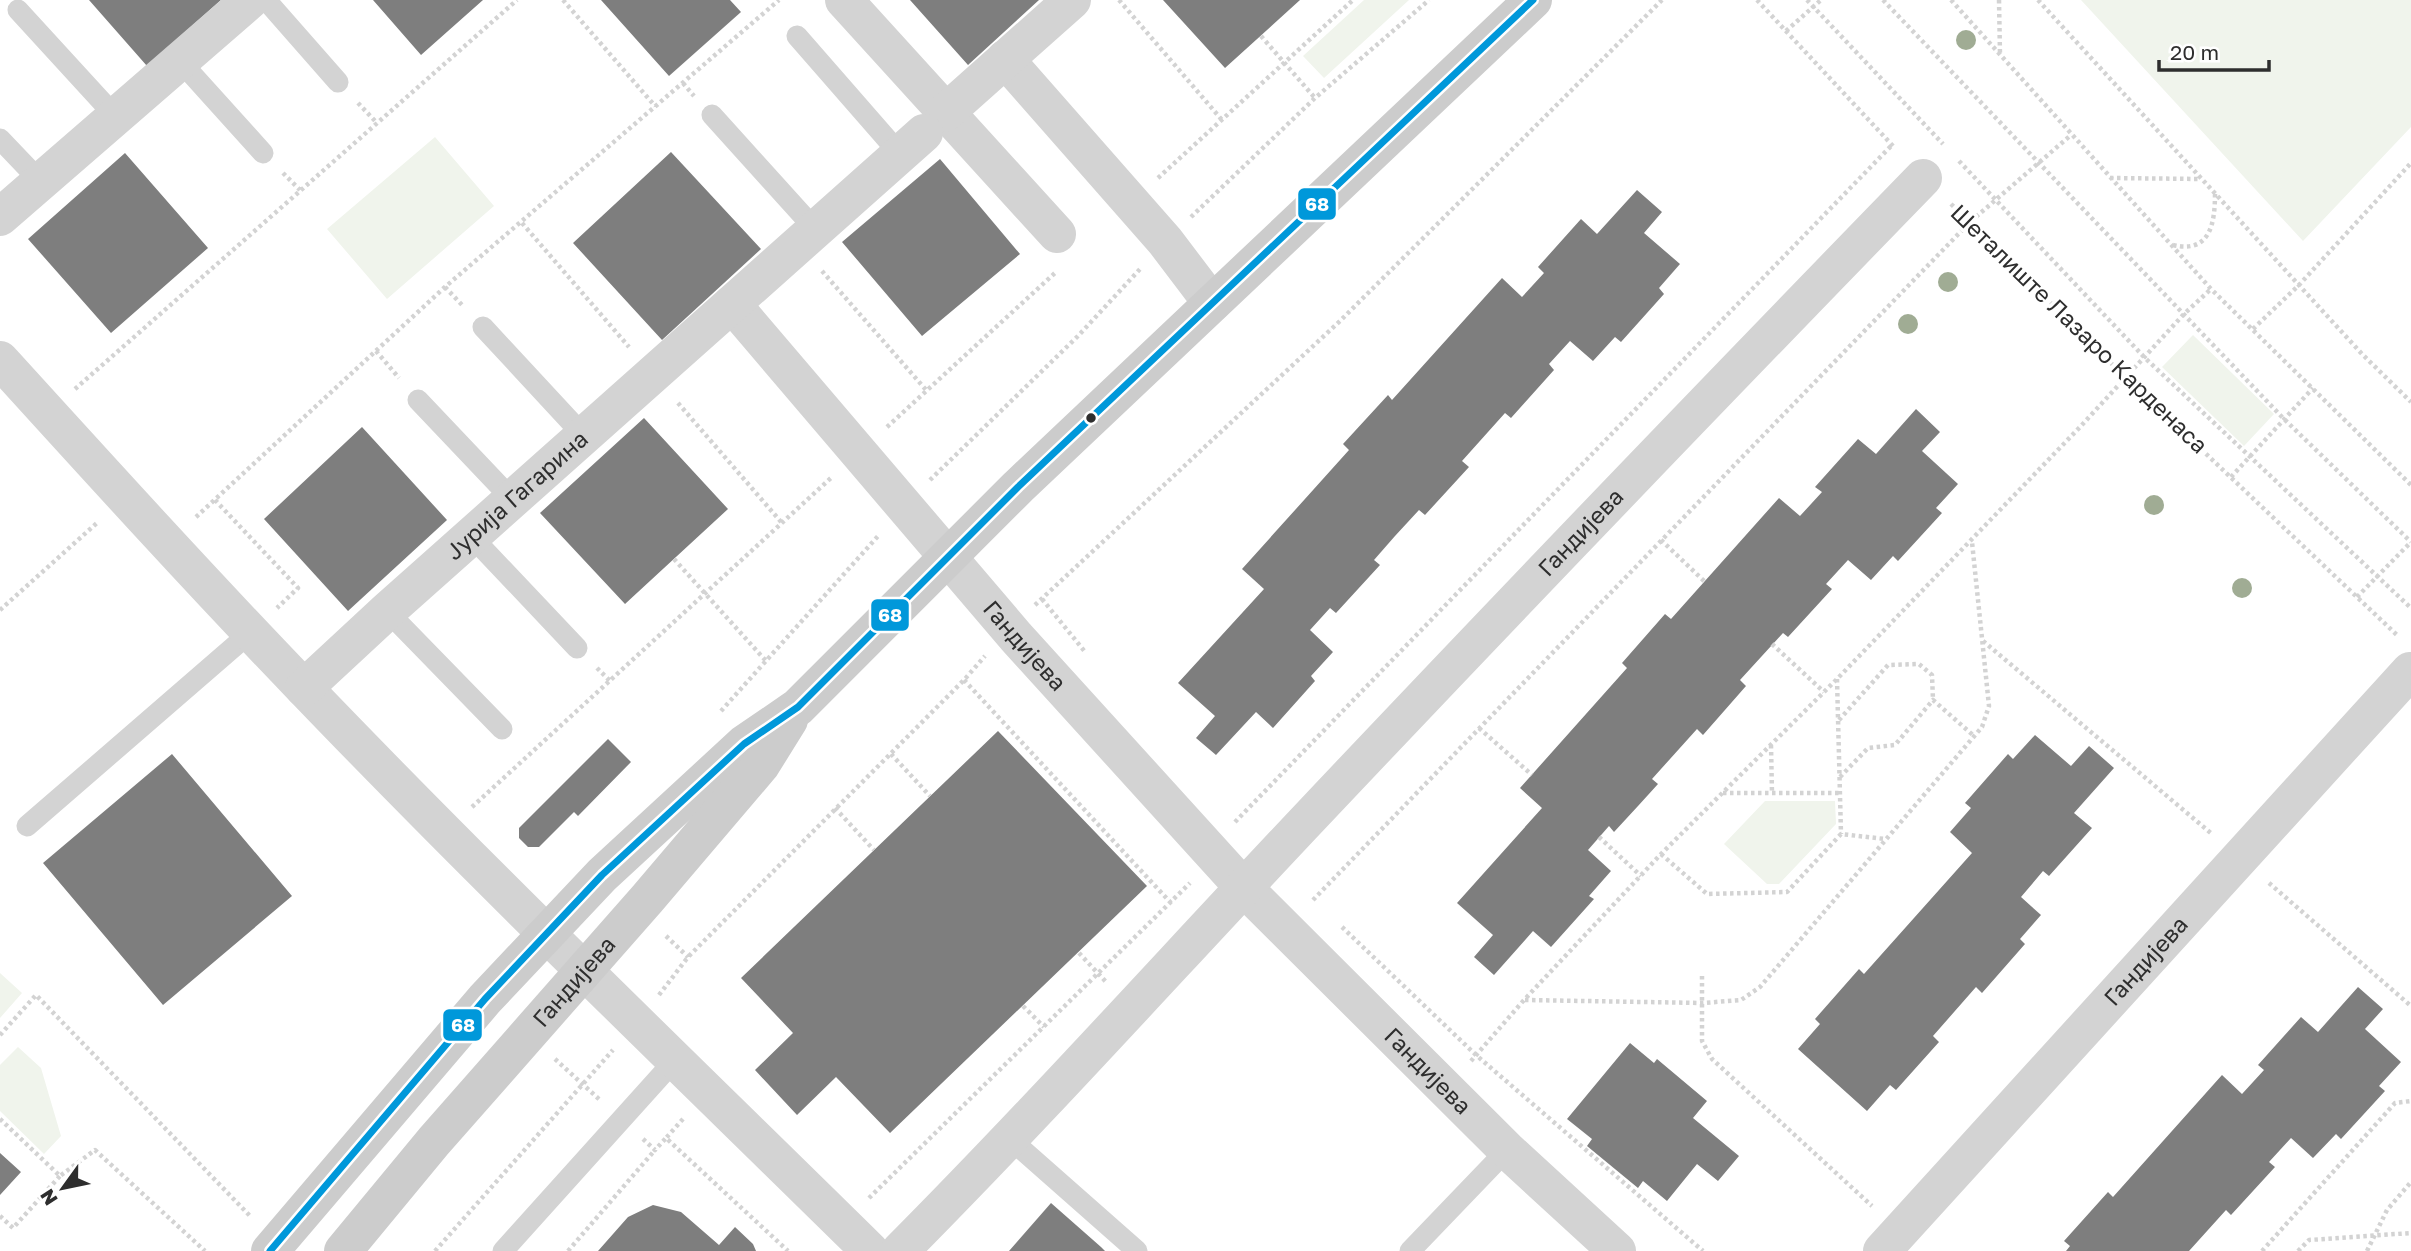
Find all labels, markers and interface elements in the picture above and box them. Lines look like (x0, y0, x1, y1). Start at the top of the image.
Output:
scale bar (2159, 28, 2269, 72)
text: 20 m (2170, 39, 2219, 65)
line badge: 68 (1297, 187, 1337, 221)
text: 68 (1305, 192, 1329, 215)
street label: Шеталиште Лазаро Карденаса (1945, 198, 2214, 459)
unlabelled marker (1084, 411, 1098, 425)
street label: Јурија Гагарина (439, 424, 593, 565)
street label: Гандијева (1532, 482, 1629, 581)
street label: Гандијева (978, 594, 1073, 696)
line badge: 68 (870, 598, 910, 632)
text: 68 (878, 603, 902, 626)
street label: Гандијева (2097, 910, 2193, 1011)
street label: Гандијева (526, 930, 621, 1032)
line badge: 68 (442, 1008, 483, 1042)
text: 68 (451, 1013, 475, 1036)
street label: Гандијева (1379, 1021, 1478, 1119)
north arrow (28, 1153, 98, 1223)
text: N (35, 1185, 62, 1210)

